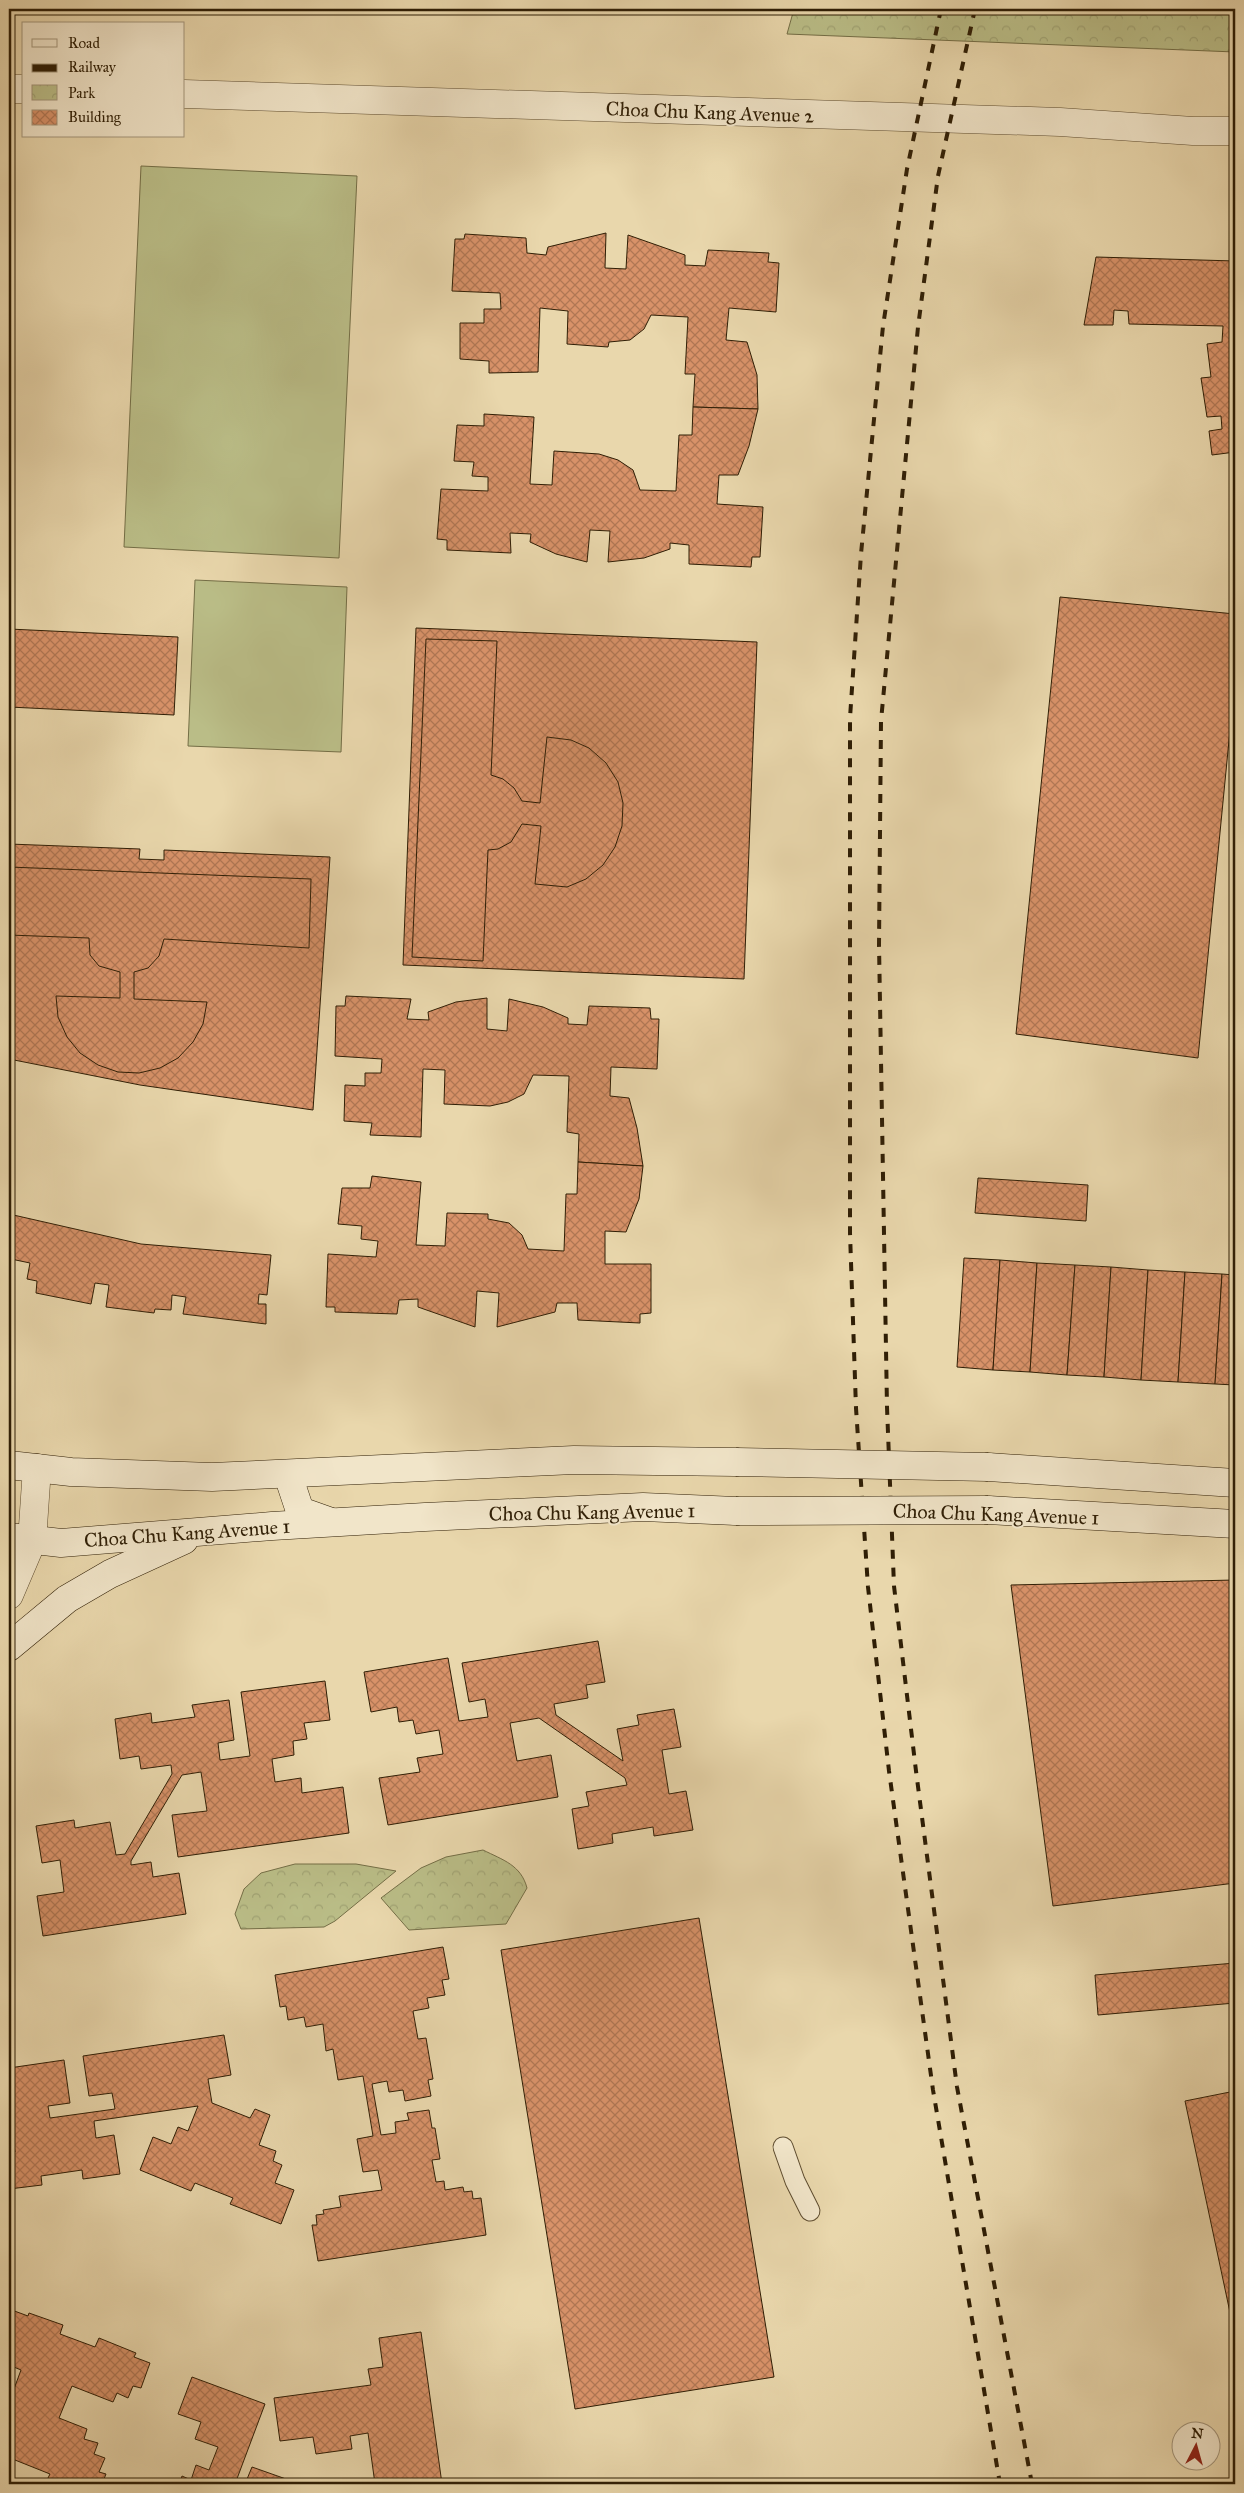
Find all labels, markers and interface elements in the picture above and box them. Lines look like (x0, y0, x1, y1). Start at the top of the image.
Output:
legend (22, 22, 185, 138)
text: Road (68, 34, 100, 52)
text: Railway (68, 58, 117, 76)
text: Park (68, 84, 95, 102)
street label: Choa Chu Kang Avenue 2 (605, 96, 815, 129)
text: Building (68, 108, 122, 126)
street label: Choa Chu Kang Avenue 1 (489, 1498, 696, 1527)
street label: Choa Chu Kang Avenue 1 (892, 1498, 1100, 1531)
street label: Choa Chu Kang Avenue 1 (83, 1514, 291, 1553)
north arrow (1172, 2420, 1222, 2470)
text: N (1191, 2424, 1204, 2443)

